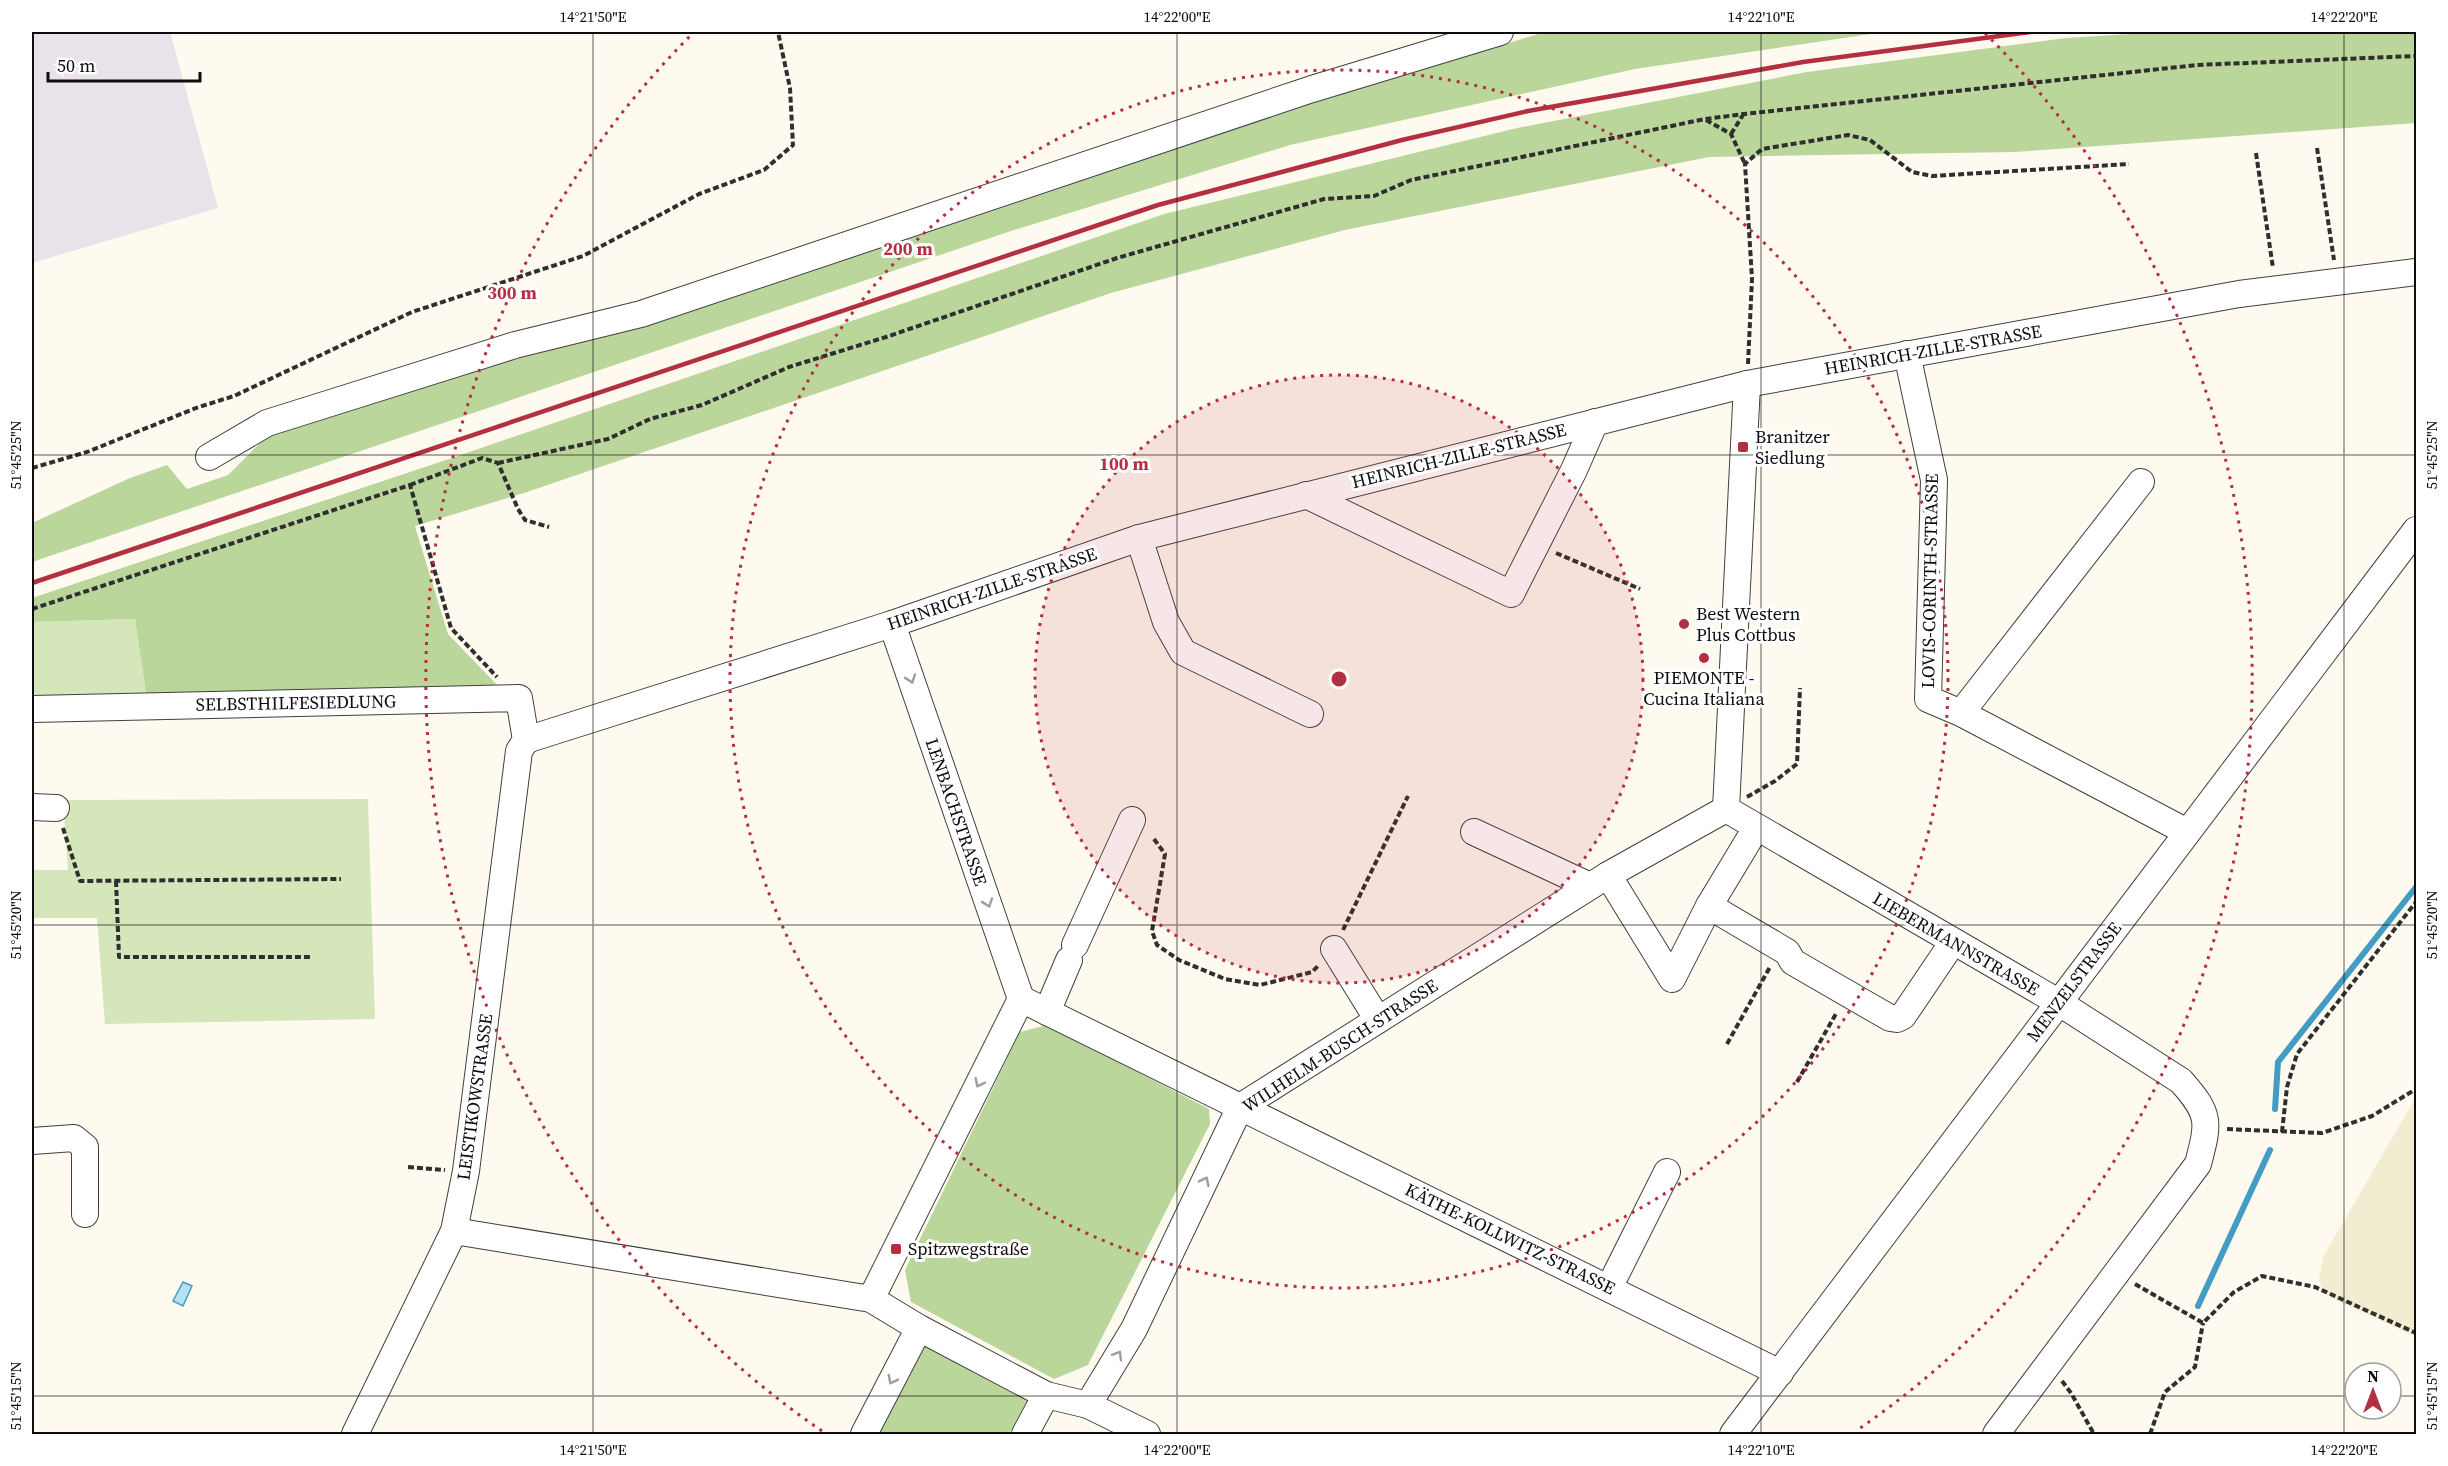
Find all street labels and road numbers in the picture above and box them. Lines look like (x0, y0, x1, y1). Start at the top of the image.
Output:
street label: HEINRICH-ZILLE-STRASSE (1822, 318, 2044, 381)
street label: HEINRICH-ZILLE-STRASSE (1349, 417, 1569, 494)
street label: LOVIS-CORINTH-STRASSE (1915, 473, 1944, 689)
street label: HEINRICH-ZILLE-STRASSE (884, 541, 1100, 636)
street label: SELBSTHILFESIEDLUNG (196, 688, 396, 717)
street label: LENBACHSTRASSE (919, 735, 993, 889)
street label: LIEBERMANNSTRASSE (1868, 886, 2044, 1002)
street label: MENZELSTRASSE (2020, 916, 2127, 1047)
street label: WILHELM-BUSCH-STRASSE (1237, 973, 1442, 1118)
street label: LEISTIKOWSTRASSE (450, 1012, 499, 1182)
street label: KÄTHE-KOLLWITZ-STRASSE (1401, 1177, 1620, 1300)

